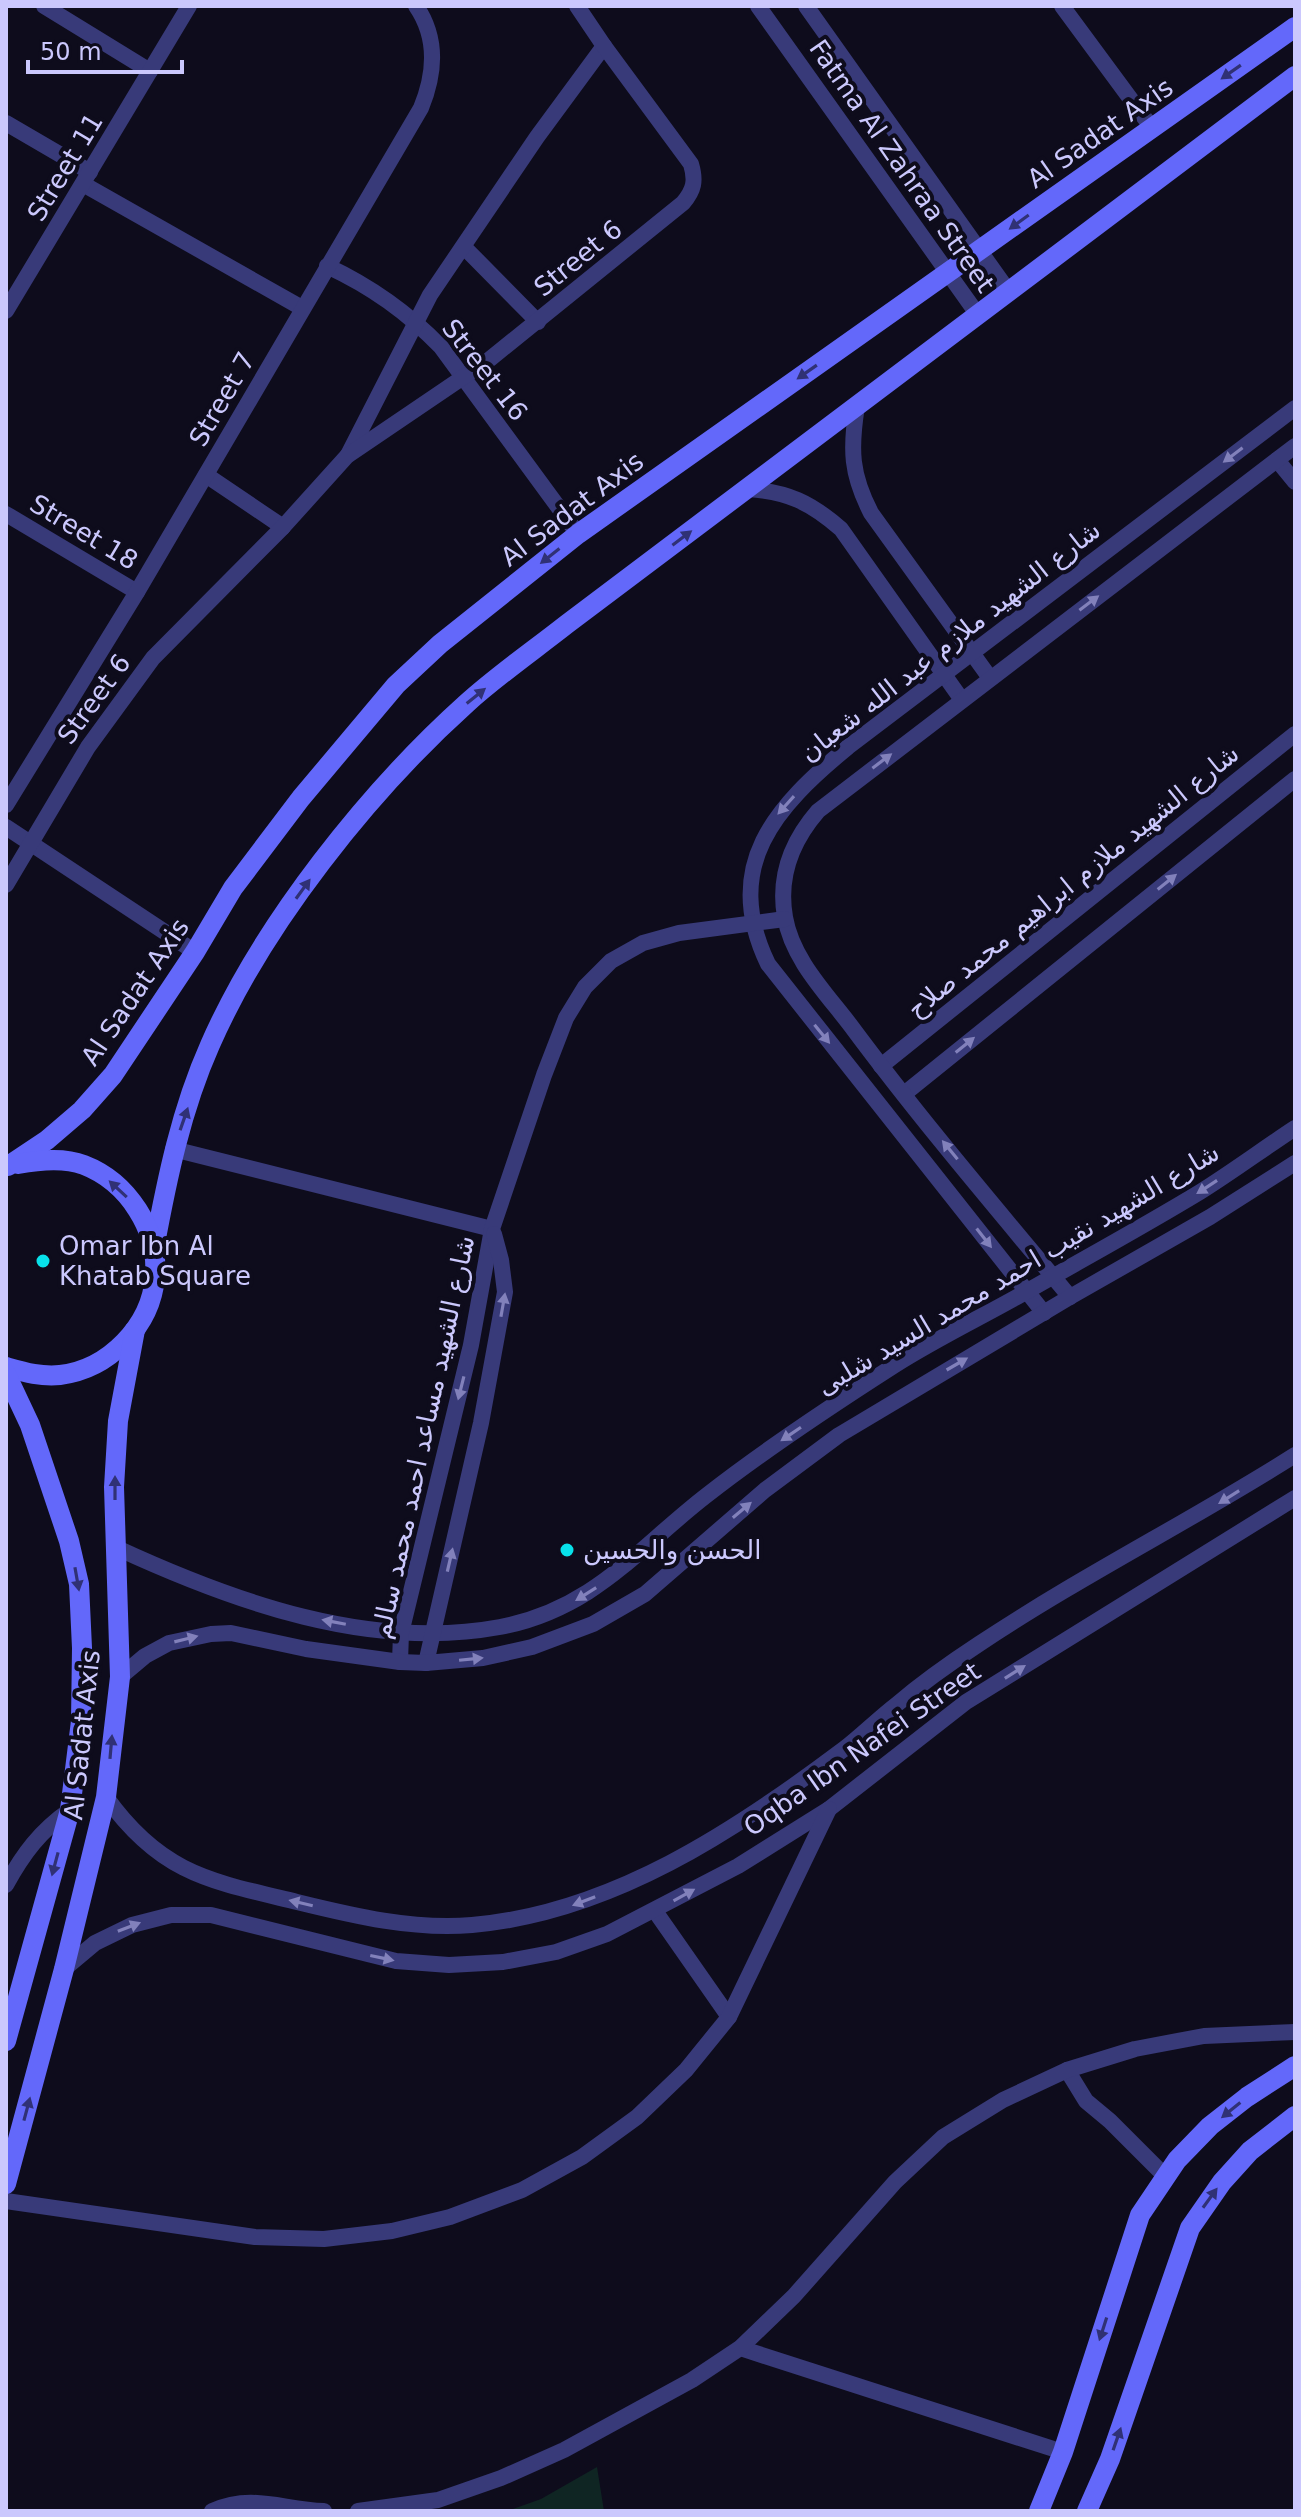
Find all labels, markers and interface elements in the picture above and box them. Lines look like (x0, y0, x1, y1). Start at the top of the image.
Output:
scale bar (28, 24, 182, 74)
street label: Fatma Al Zahraa Street (803, 34, 1001, 298)
text: 50 m (40, 38, 102, 66)
one-way arrow (1221, 64, 1242, 79)
street label: Al Sadat Axis (1022, 72, 1178, 194)
street label: Street 11 (21, 108, 109, 226)
street label: Street 6 (528, 214, 628, 302)
one-way arrow (1009, 214, 1029, 230)
street label: Street 16 (436, 313, 534, 427)
street label: Street 7 (183, 347, 261, 451)
one-way arrow (796, 364, 817, 380)
street label: Al Sadat Axis (495, 446, 649, 572)
one-way arrow (1223, 447, 1243, 463)
street label: Street 18 (25, 488, 143, 576)
street label: شارع الشهيد ملازم عبد الله شعبان (794, 514, 1107, 768)
one-way arrow (672, 531, 693, 546)
one-way arrow (540, 547, 560, 564)
one-way arrow (1078, 596, 1099, 612)
street label: Street 6 (51, 648, 137, 750)
one-way arrow (466, 688, 486, 705)
street label: شارع الشهيد ملازم ابراهيم محمد صلاح (901, 738, 1245, 1025)
one-way arrow (872, 753, 892, 769)
one-way arrow (778, 795, 795, 815)
one-way arrow (1157, 874, 1177, 891)
one-way arrow (295, 878, 311, 900)
street label: Al Sadat Axis (75, 913, 195, 1071)
one-way arrow (813, 1024, 829, 1044)
one-way arrow (955, 1037, 975, 1054)
one-way arrow (178, 1106, 190, 1130)
street label: شارع الشهيد نقيب احمد محمد السيد شلبى (811, 1137, 1225, 1402)
one-way arrow (942, 1140, 958, 1160)
one-way arrow (1196, 1179, 1217, 1194)
one-way arrow (109, 1180, 128, 1198)
one-way arrow (975, 1228, 991, 1248)
place label: Omar Ibn Al Khatab Square (59, 1231, 251, 1291)
street label: شارع الشهيد مساعد احمد محمد سالم (366, 1233, 481, 1642)
marker: Omar Ibn Al Khatab Square (34, 1252, 52, 1270)
one-way arrow (497, 1293, 509, 1318)
one-way arrow (946, 1357, 968, 1371)
one-way arrow (454, 1375, 467, 1400)
one-way arrow (780, 1426, 801, 1441)
one-way arrow (109, 1475, 121, 1500)
one-way arrow (1218, 1489, 1240, 1503)
one-way arrow (732, 1502, 752, 1519)
place label: الحسن والحسين (583, 1535, 762, 1566)
marker: الحسن والحسين (558, 1541, 576, 1559)
one-way arrow (444, 1547, 456, 1572)
one-way arrow (72, 1567, 84, 1592)
one-way arrow (575, 1586, 597, 1600)
one-way arrow (322, 1615, 347, 1628)
one-way arrow (174, 1632, 199, 1645)
street label: Al Sadat Axis (58, 1649, 106, 1821)
one-way arrow (459, 1652, 484, 1665)
street label: Oqba Ibn Nafei Street (738, 1656, 986, 1842)
one-way arrow (1004, 1665, 1026, 1679)
one-way arrow (105, 1734, 118, 1759)
one-way arrow (48, 1852, 60, 1877)
one-way arrow (673, 1888, 695, 1902)
one-way arrow (572, 1895, 596, 1908)
one-way arrow (288, 1896, 313, 1909)
one-way arrow (118, 1920, 142, 1933)
one-way arrow (370, 1952, 395, 1965)
one-way arrow (21, 2096, 34, 2120)
one-way arrow (1221, 2101, 1241, 2117)
one-way arrow (1202, 2188, 1218, 2208)
one-way arrow (1096, 2318, 1109, 2342)
one-way arrow (1112, 2427, 1124, 2451)

